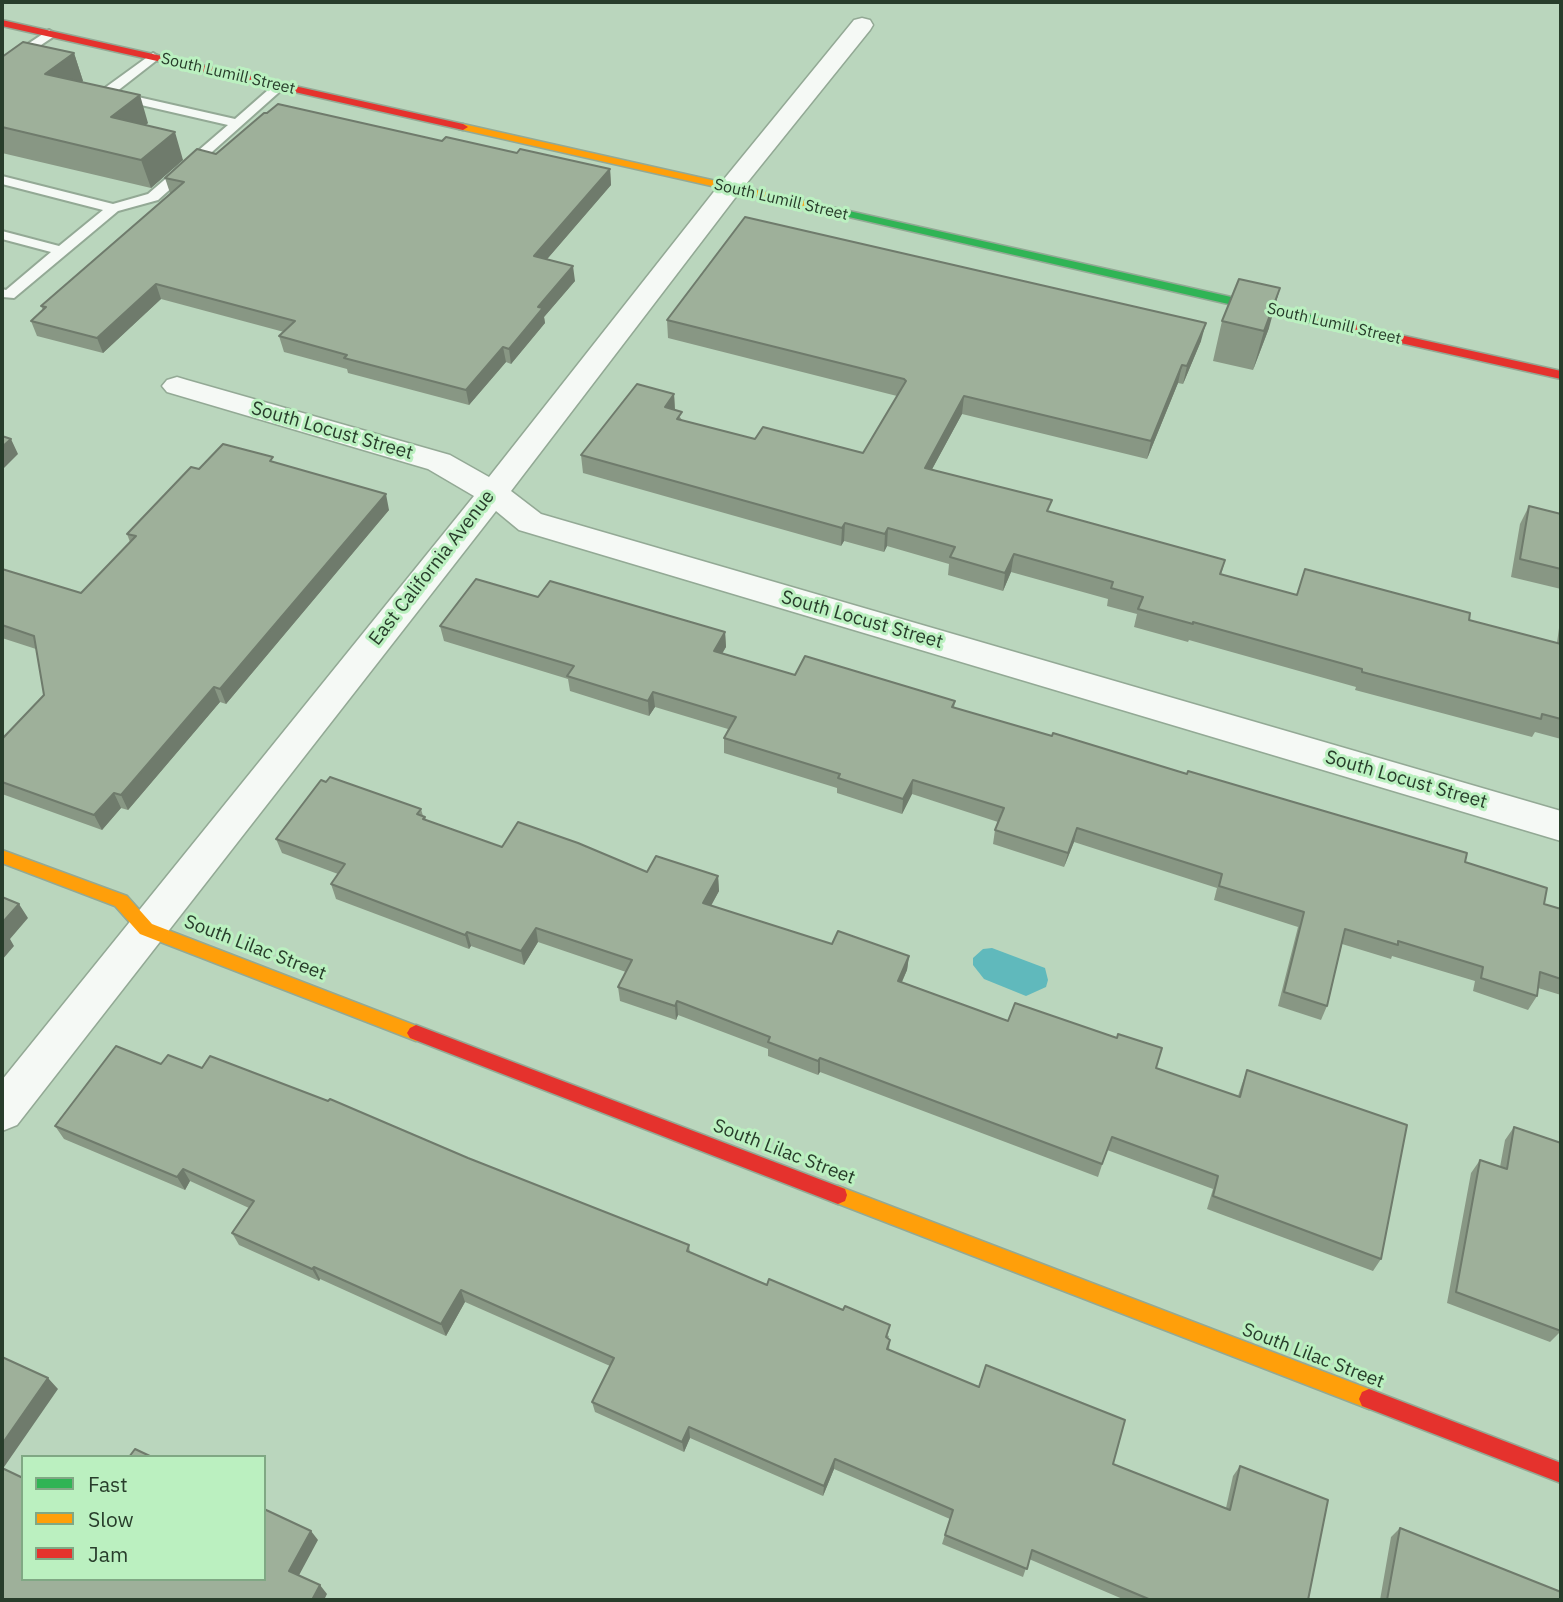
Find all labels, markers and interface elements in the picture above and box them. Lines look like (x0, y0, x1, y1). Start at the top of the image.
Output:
street label: South Lumill Street (159, 49, 297, 99)
street label: South Lumill Street (712, 175, 850, 225)
street label: South Lumill Street (1265, 299, 1403, 349)
street label: South Locust Street (249, 397, 415, 465)
street label: East California Avenue (364, 486, 500, 650)
street label: South Locust Street (779, 586, 945, 654)
street label: South Locust Street (1323, 746, 1489, 814)
street label: South Lilac Street (181, 910, 329, 986)
street label: South Lilac Street (710, 1114, 858, 1190)
street label: South Lilac Street (1239, 1318, 1387, 1394)
legend (21, 1455, 266, 1581)
text: Fast (88, 1470, 128, 1498)
text: Slow (88, 1505, 134, 1533)
text: Jam (88, 1540, 128, 1568)

